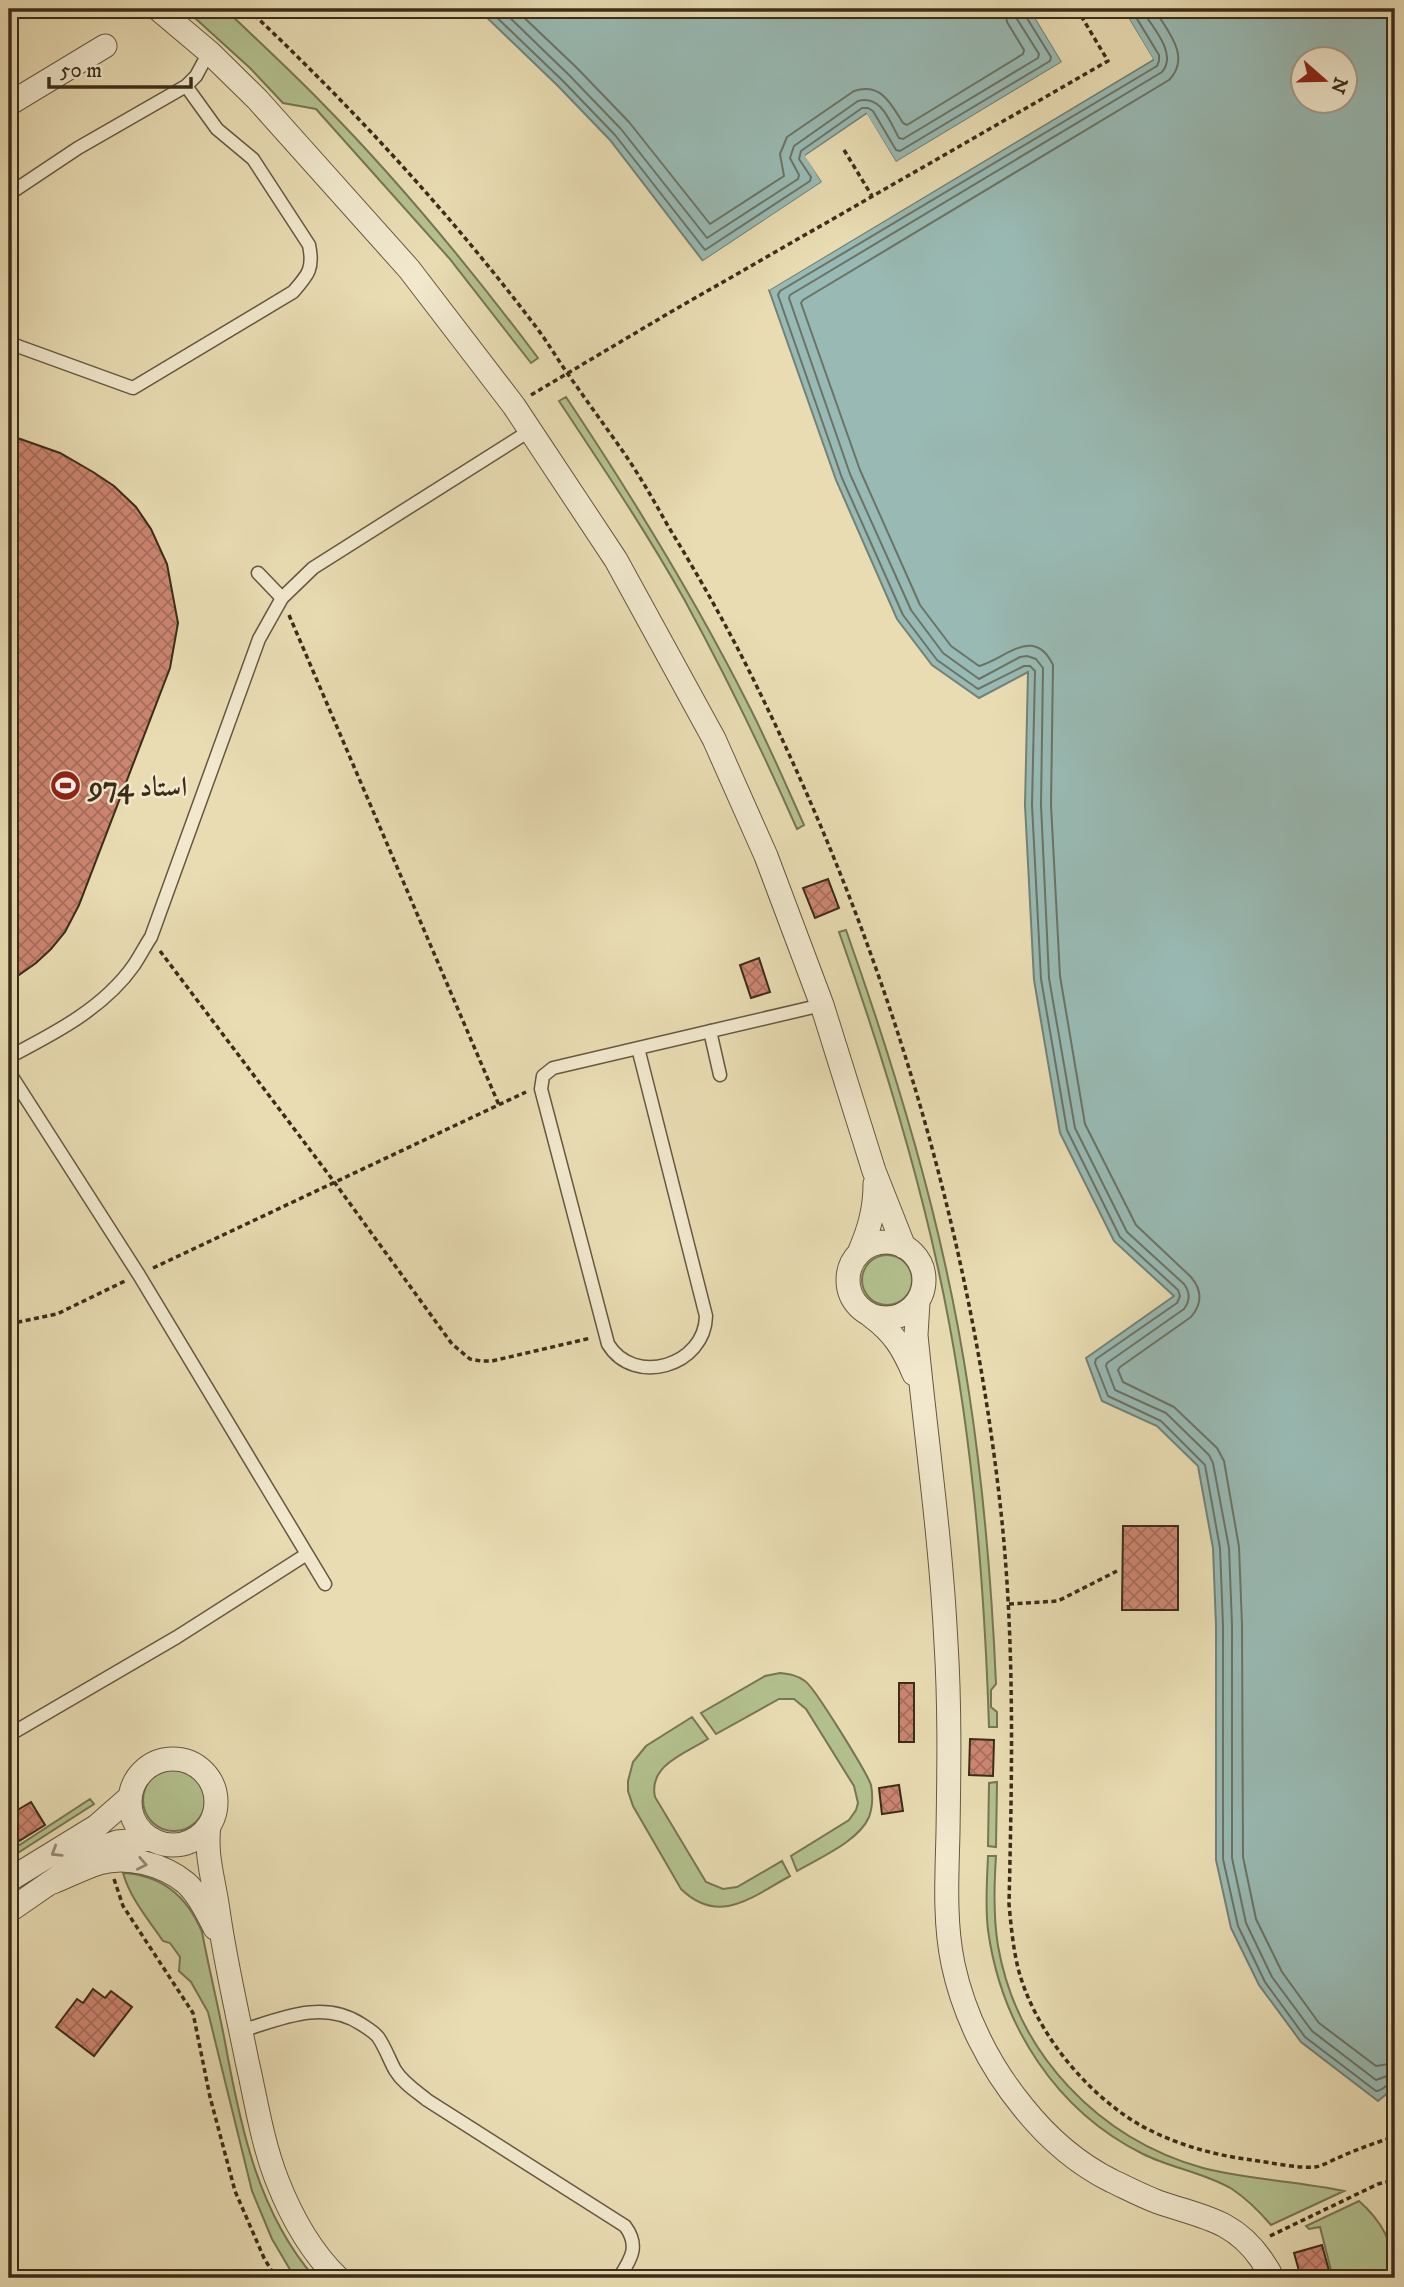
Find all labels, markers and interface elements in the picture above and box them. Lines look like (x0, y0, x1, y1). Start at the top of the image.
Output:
scale bar (49, 46, 191, 90)
north arrow (1288, 46, 1358, 116)
text: 50 m (60, 58, 102, 84)
text: N (1325, 74, 1352, 97)
sports icon: استاد 974 (49, 769, 83, 803)
place label: استاد 974 (87, 770, 187, 805)
one-way arrow (50, 1843, 63, 1856)
one-way arrow (136, 1855, 148, 1870)

